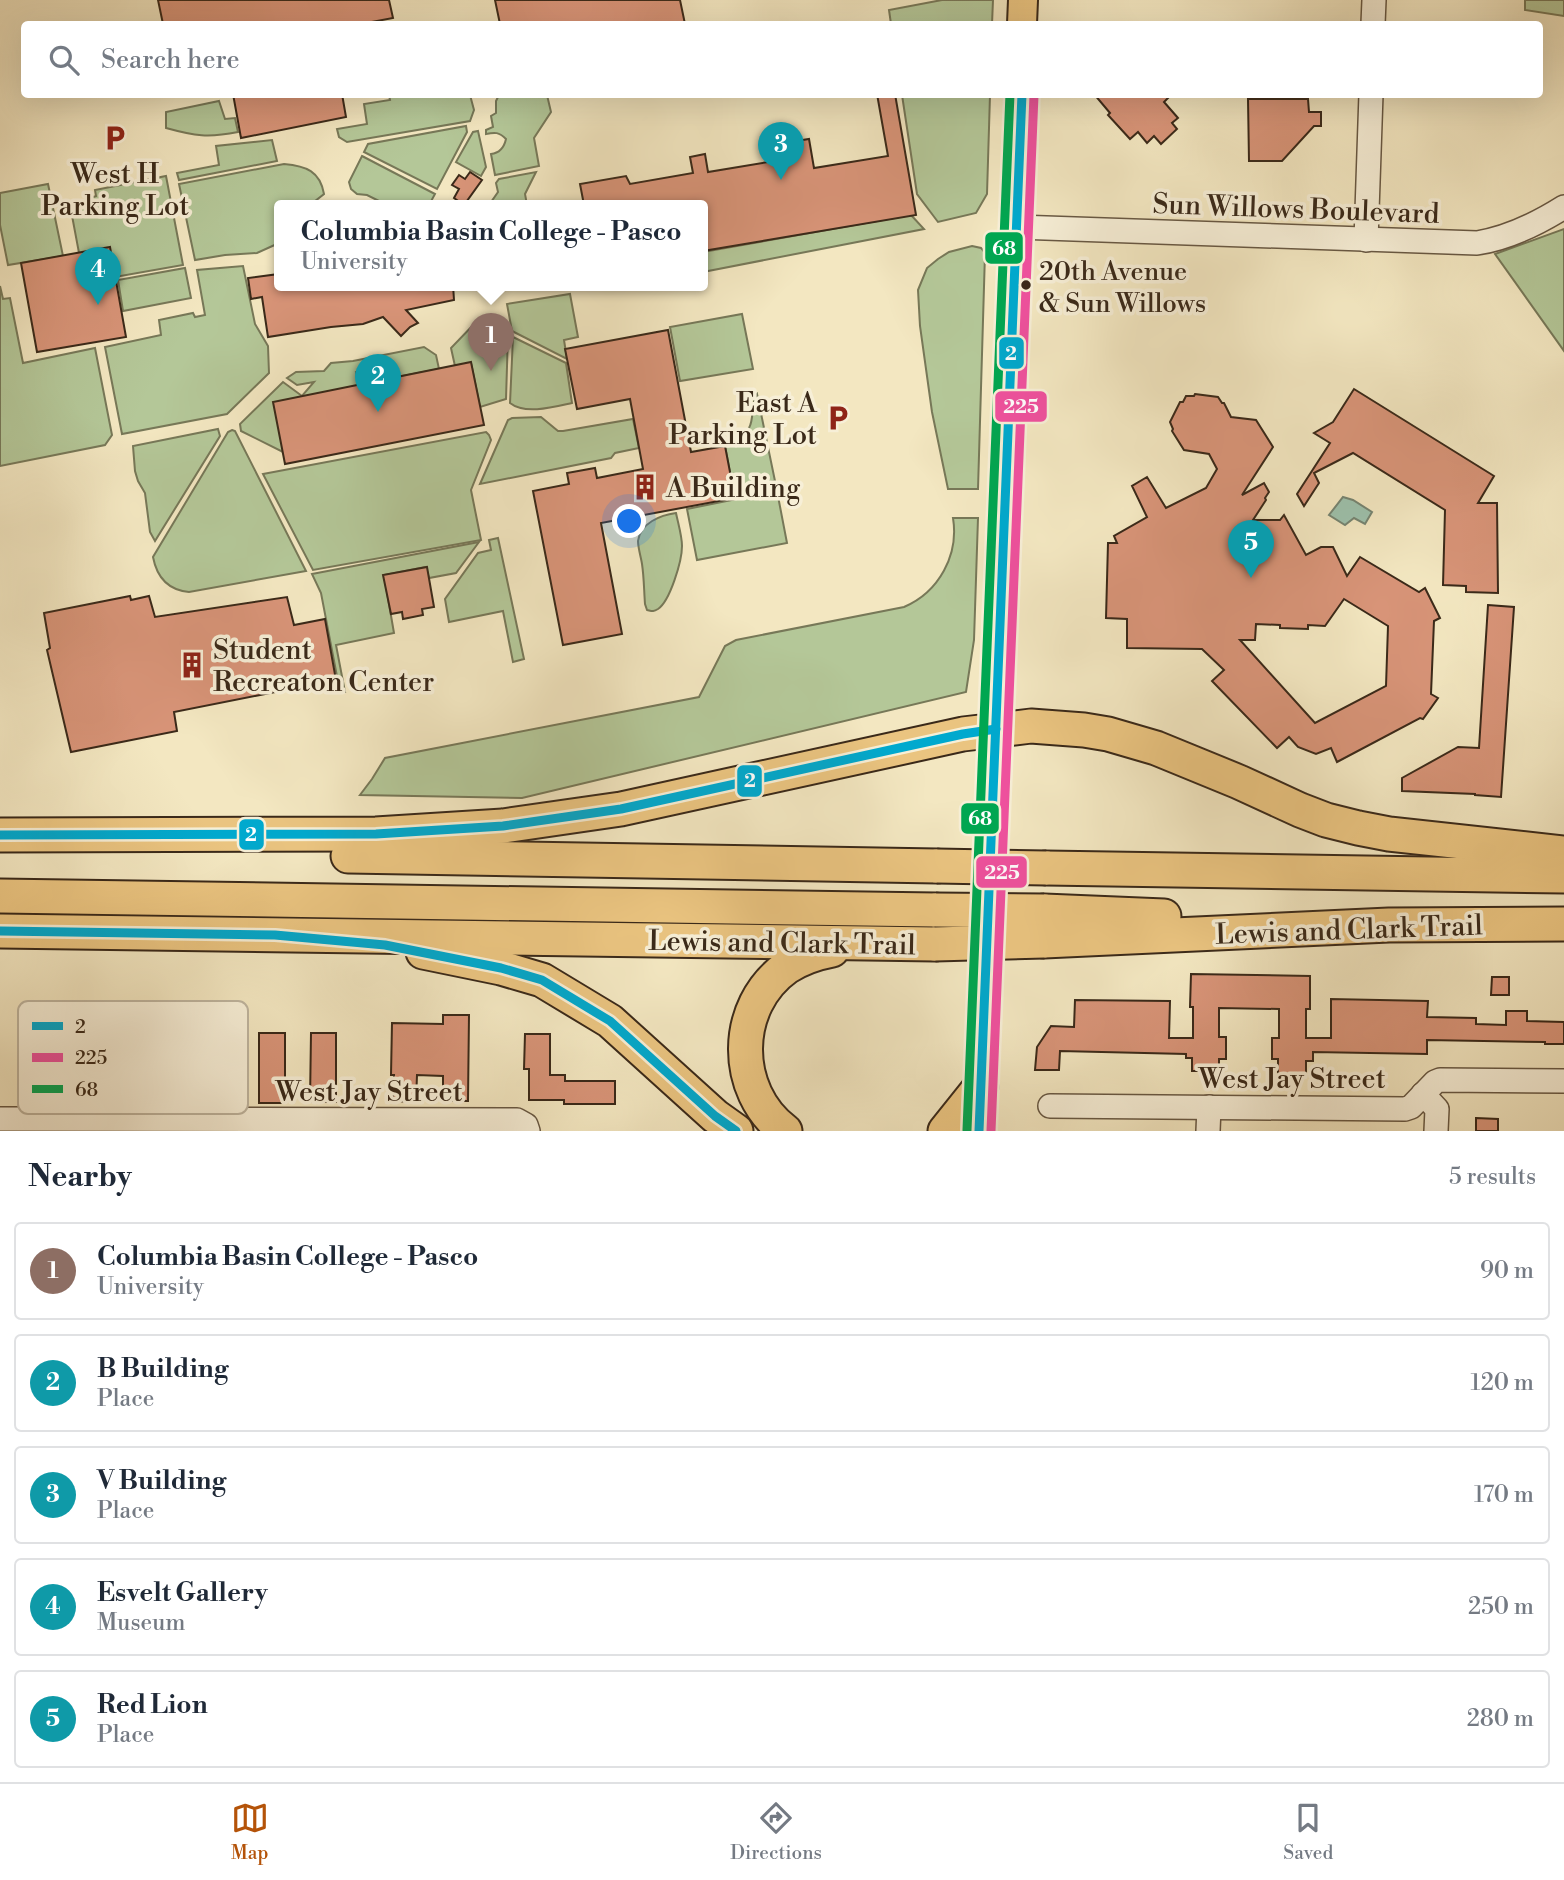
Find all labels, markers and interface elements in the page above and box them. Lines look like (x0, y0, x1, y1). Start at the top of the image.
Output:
search box (21, 21, 1543, 98)
icon: search (45, 41, 83, 79)
text: Search here (101, 44, 240, 76)
pin: 3 (758, 122, 804, 180)
parking icon: West H Parking Lot (100, 123, 130, 153)
place label: West H Parking Lot (41, 157, 189, 224)
street label: Sun Willows Boulevard (1152, 187, 1440, 232)
popup (274, 200, 708, 291)
text: Columbia Basin College - Pasco (300, 216, 682, 248)
line badge: 68 (984, 231, 1024, 265)
text: 68 (992, 237, 1016, 261)
pin: 4 (75, 247, 121, 305)
text: University (300, 248, 407, 276)
place label: 20th Avenue & Sun Willows (1039, 256, 1206, 320)
marker: 20th Avenue & Sun Willows (1019, 278, 1033, 292)
pin: 1 (468, 313, 514, 371)
line badge: 2 (998, 336, 1025, 370)
text: 2 (1005, 342, 1017, 366)
pin: 2 (355, 354, 401, 412)
place label: East A Parking Lot (669, 386, 818, 453)
line badge: 225 (994, 390, 1048, 423)
text: 225 (1003, 395, 1039, 419)
parking icon: East A Parking Lot (823, 403, 853, 433)
place label: A Building (665, 471, 801, 506)
building icon: A Building (630, 472, 660, 502)
your location (612, 504, 646, 538)
pin: 5 (1228, 520, 1274, 578)
place label: Student Recreaton Center (213, 633, 434, 700)
building icon: Student Recreaton Center (177, 650, 207, 680)
line badge: 2 (736, 764, 763, 798)
text: 2 (744, 769, 756, 793)
line badge: 68 (960, 802, 1000, 835)
text: 68 (968, 807, 992, 831)
line badge: 2 (238, 818, 265, 851)
text: 2 (245, 823, 257, 847)
line badge: 225 (975, 855, 1028, 889)
text: 225 (984, 861, 1020, 885)
street label: Lewis and Clark Trail (1215, 908, 1483, 953)
street label: Lewis and Clark Trail (648, 924, 916, 963)
legend (18, 1001, 248, 1114)
text: 2 (75, 1015, 86, 1039)
text: 225 (75, 1046, 107, 1070)
street label: West Jay Street (1197, 1062, 1386, 1097)
street label: West Jay Street (274, 1075, 463, 1110)
text: 68 (75, 1078, 98, 1102)
text: Nearby (28, 1158, 132, 1196)
text: 5 results (1449, 1163, 1536, 1191)
text: Columbia Basin College - Pasco (97, 1241, 478, 1273)
text: 1 (47, 1257, 59, 1285)
text: 90 m (1480, 1257, 1534, 1285)
text: University (97, 1273, 204, 1301)
text: B Building (97, 1353, 228, 1385)
text: 2 (46, 1369, 60, 1397)
text: 120 m (1470, 1369, 1534, 1397)
text: Place (97, 1385, 154, 1413)
text: V Building (97, 1465, 226, 1497)
text: 3 (46, 1481, 60, 1509)
text: 170 m (1474, 1481, 1534, 1509)
text: Place (97, 1497, 154, 1525)
text: Esvelt Gallery (97, 1577, 268, 1609)
text: 4 (45, 1593, 61, 1621)
text: 250 m (1468, 1593, 1534, 1621)
text: Museum (97, 1609, 185, 1637)
text: Red Lion (97, 1689, 208, 1721)
text: 5 (46, 1705, 60, 1733)
text: 280 m (1467, 1705, 1534, 1733)
text: Place (97, 1721, 154, 1749)
tab: Map (231, 1799, 269, 1865)
tab: Directions (730, 1799, 822, 1865)
tab: Saved (1283, 1799, 1333, 1865)

